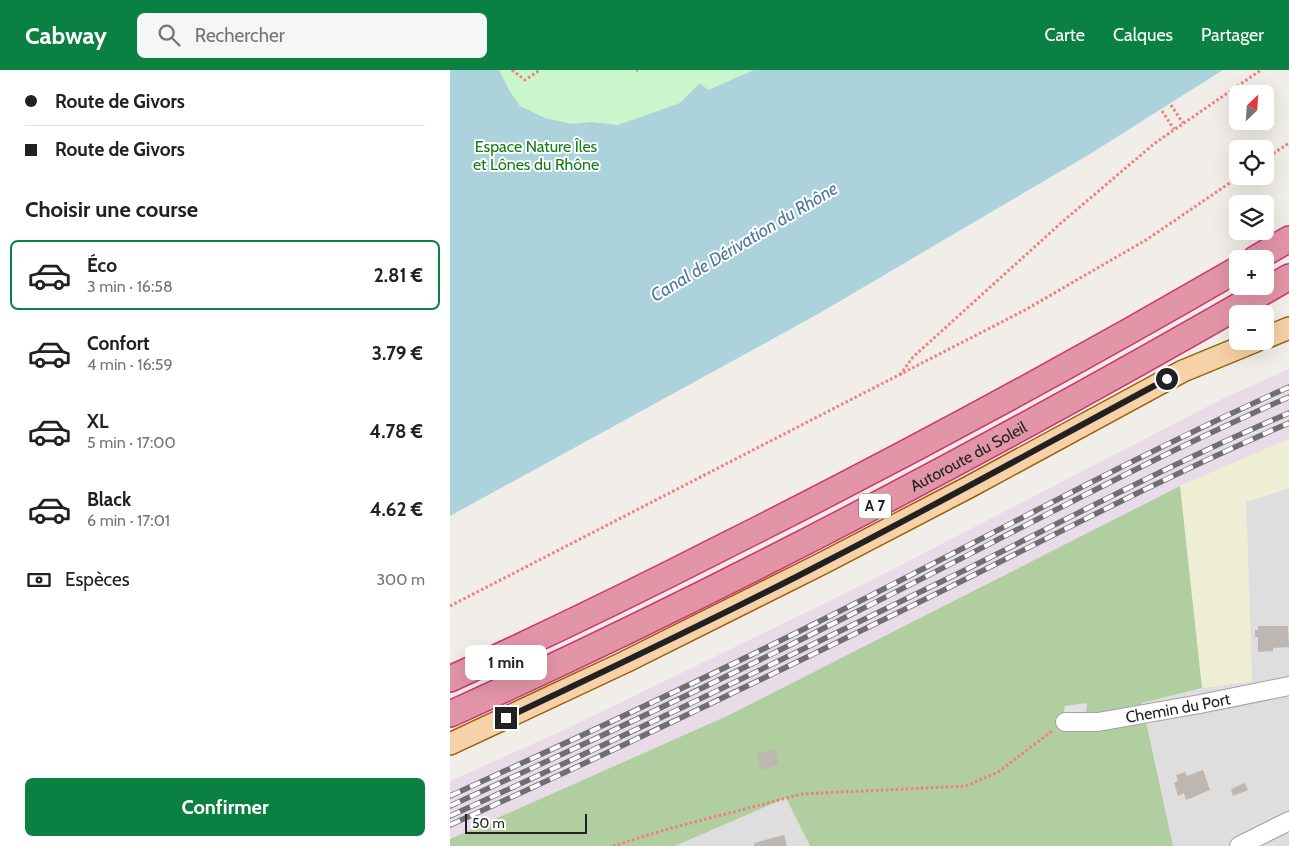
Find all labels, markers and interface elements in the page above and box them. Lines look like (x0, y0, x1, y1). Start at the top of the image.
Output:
search box (137, 13, 487, 58)
text: Cabway (25, 21, 107, 50)
icon: search (155, 21, 183, 49)
text: Rechercher (195, 24, 285, 47)
text: Carte (1044, 24, 1085, 46)
text: Calques (1113, 24, 1173, 46)
text: Partager (1201, 24, 1264, 46)
north arrow (1229, 85, 1274, 130)
map controls (1229, 85, 1274, 350)
text: Route de Givors (55, 90, 185, 113)
park label: Espace Nature Îles et Lônes du Rhône (473, 137, 599, 174)
text: Route de Givors (55, 138, 185, 161)
button: locate (1229, 140, 1274, 185)
water label: Canal de Dérivation du Rhône (646, 177, 842, 307)
button: layers (1229, 195, 1274, 240)
text: Choisir une course (25, 196, 198, 223)
button: + (1229, 250, 1274, 295)
icon: car (27, 253, 72, 298)
text: Éco (87, 254, 117, 277)
text: 2.81 € (374, 264, 423, 287)
text: 3 min · 16:58 (87, 277, 173, 296)
button: − (1229, 305, 1274, 350)
icon: car (27, 331, 72, 376)
text: Confort (87, 332, 150, 355)
text: 3.79 € (372, 342, 423, 365)
text: 4 min · 16:59 (87, 355, 173, 374)
route start (1156, 368, 1178, 390)
icon: car (27, 409, 72, 454)
text: XL (87, 410, 108, 433)
street label: Autoroute du Soleil (907, 417, 1030, 495)
text: 4.78 € (369, 420, 423, 443)
text: 5 min · 17:00 (87, 433, 176, 452)
icon: car (27, 487, 72, 532)
text: Black (87, 488, 131, 511)
road number: A 7 (859, 494, 891, 518)
text: 4.62 € (370, 498, 423, 521)
text: 6 min · 17:01 (87, 511, 170, 530)
icon: cash (25, 566, 53, 594)
text: Espèces (65, 568, 130, 591)
text: 300 m (376, 570, 425, 589)
callout: 1 min (465, 646, 547, 680)
text: 1 min (488, 653, 524, 672)
street label: Chemin du Port (1124, 689, 1232, 726)
route end (495, 707, 517, 729)
button: Confirmer (25, 778, 425, 836)
scale bar (465, 811, 588, 834)
text: 50 m (472, 814, 505, 832)

